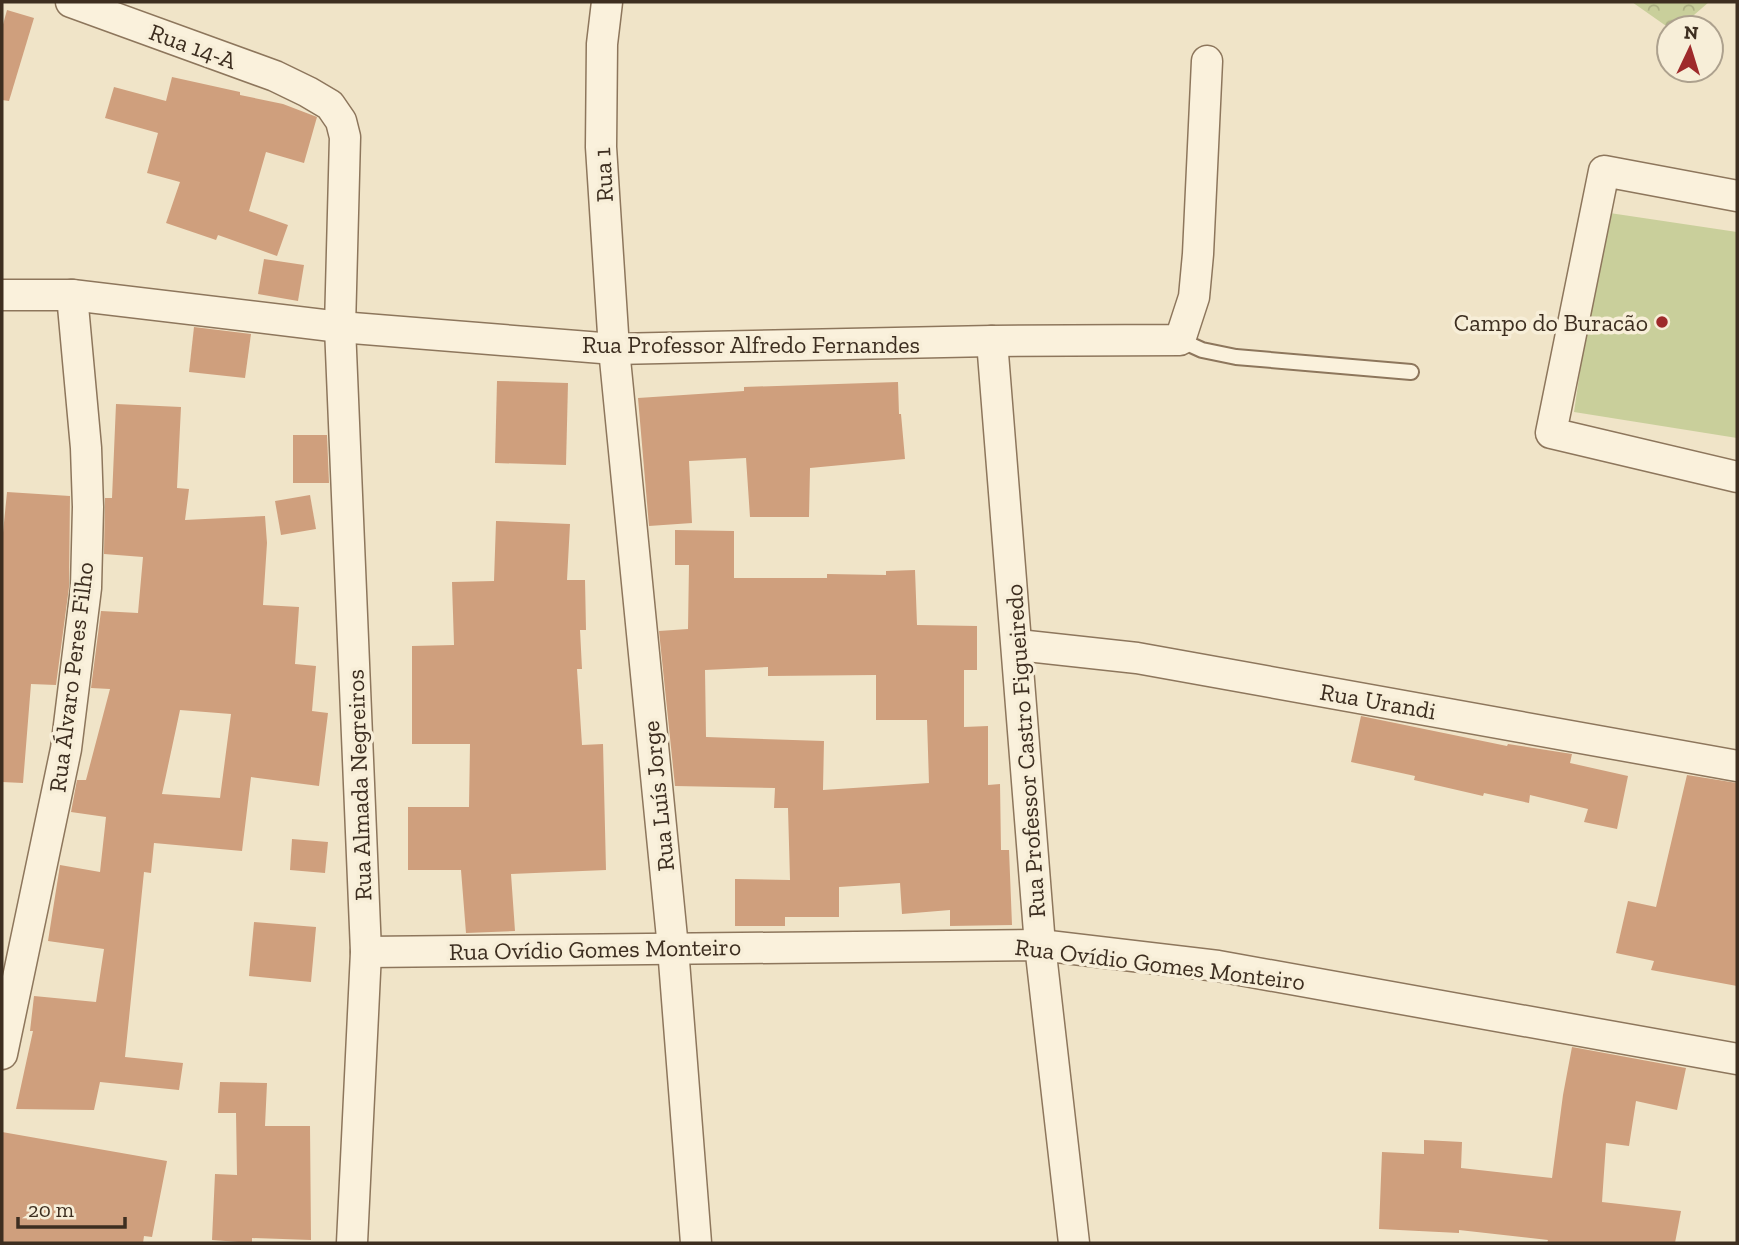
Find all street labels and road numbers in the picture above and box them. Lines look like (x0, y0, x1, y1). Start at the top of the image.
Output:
street label: Rua 14-A (146, 17, 241, 75)
street label: Rua 1 (587, 147, 619, 203)
street label: Rua Professor Alfredo Fernandes (582, 330, 920, 359)
street label: Rua Álvaro Peres Filho (42, 560, 100, 794)
street label: Rua Professor Castro Figueiredo (999, 583, 1051, 919)
street label: Rua Almada Negreiros (340, 669, 378, 901)
street label: Rua Urandi (1318, 677, 1439, 726)
street label: Rua Luís Jorge (636, 719, 680, 873)
street label: Rua Ovídio Gomes Monteiro (449, 932, 741, 966)
street label: Rua Ovídio Gomes Monteiro (1013, 932, 1307, 996)

